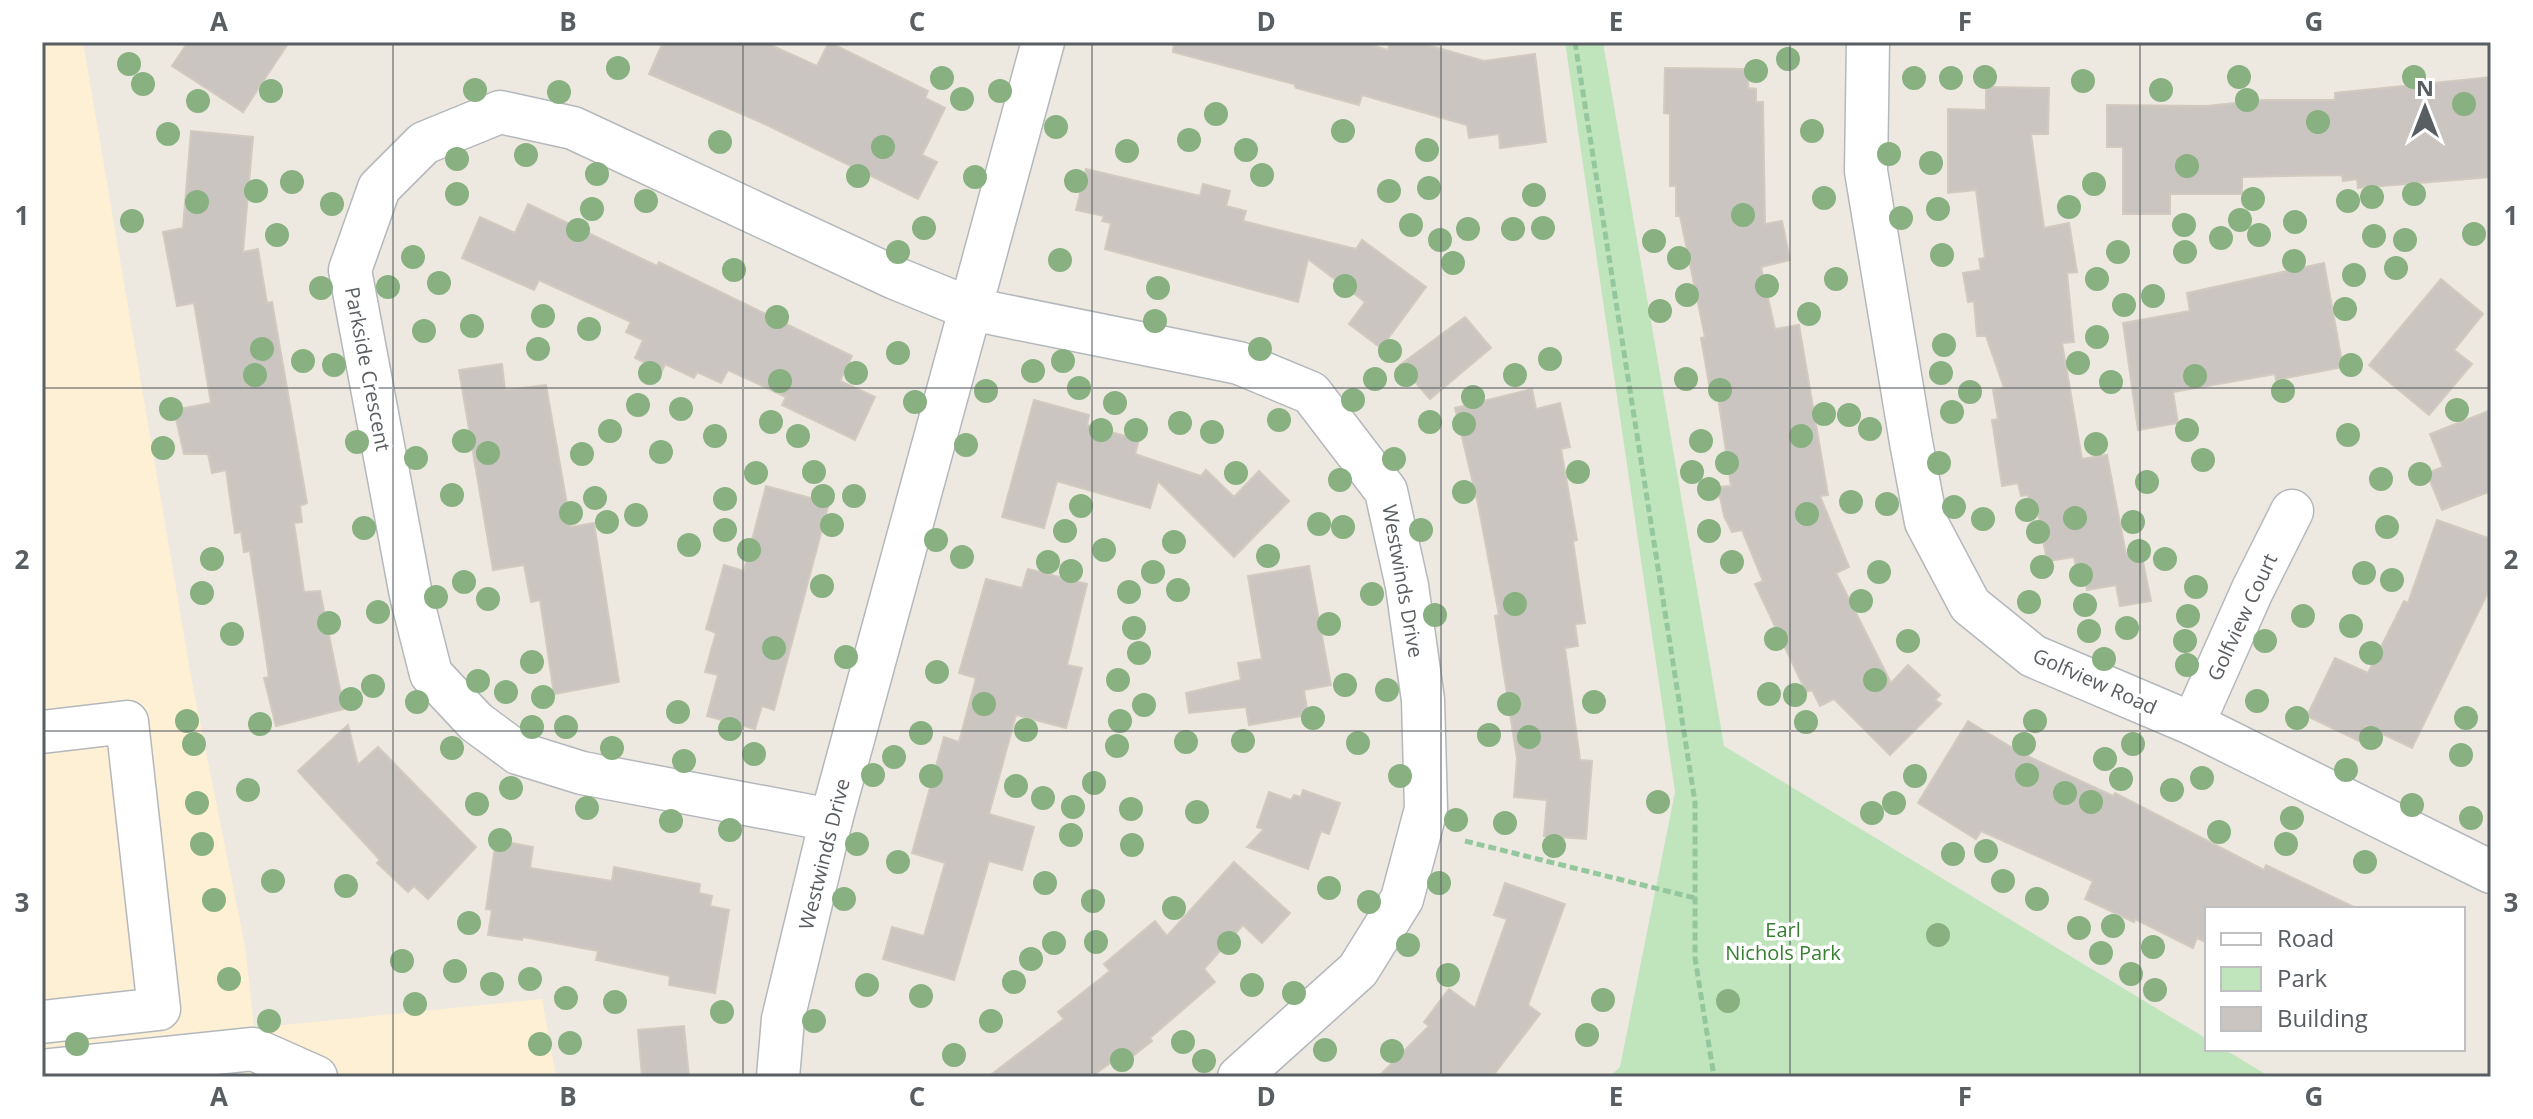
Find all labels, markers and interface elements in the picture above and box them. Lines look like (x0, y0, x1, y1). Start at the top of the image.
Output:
text: A (210, 3, 228, 39)
text: B (559, 3, 577, 39)
text: C (909, 3, 925, 39)
text: D (1256, 3, 1276, 39)
text: E (1609, 3, 1623, 39)
text: F (1958, 3, 1972, 39)
text: G (2305, 3, 2323, 39)
north arrow (2385, 68, 2465, 148)
text: N (2416, 72, 2434, 102)
text: 1 (15, 197, 29, 233)
text: 1 (2504, 197, 2518, 233)
street label: Parkside Crescent (339, 285, 397, 453)
street label: Westwinds Drive (1376, 502, 1430, 660)
text: 2 (15, 541, 30, 577)
text: 2 (2504, 541, 2519, 577)
street label: Golfview Court (2201, 549, 2283, 685)
street label: Golfview Road (2029, 642, 2161, 720)
street label: Westwinds Drive (792, 775, 856, 933)
text: 3 (15, 884, 29, 920)
text: 3 (2504, 884, 2518, 920)
legend (2205, 907, 2465, 1051)
park label: Earl Nichols Park (1725, 916, 1841, 966)
text: Road (2277, 921, 2334, 954)
text: Park (2277, 961, 2328, 994)
text: Building (2277, 1001, 2368, 1034)
text: A (210, 1078, 228, 1114)
text: B (559, 1078, 577, 1114)
text: C (909, 1078, 925, 1114)
text: D (1256, 1078, 1276, 1114)
text: E (1609, 1078, 1623, 1114)
text: F (1958, 1078, 1972, 1114)
text: G (2305, 1078, 2323, 1114)

